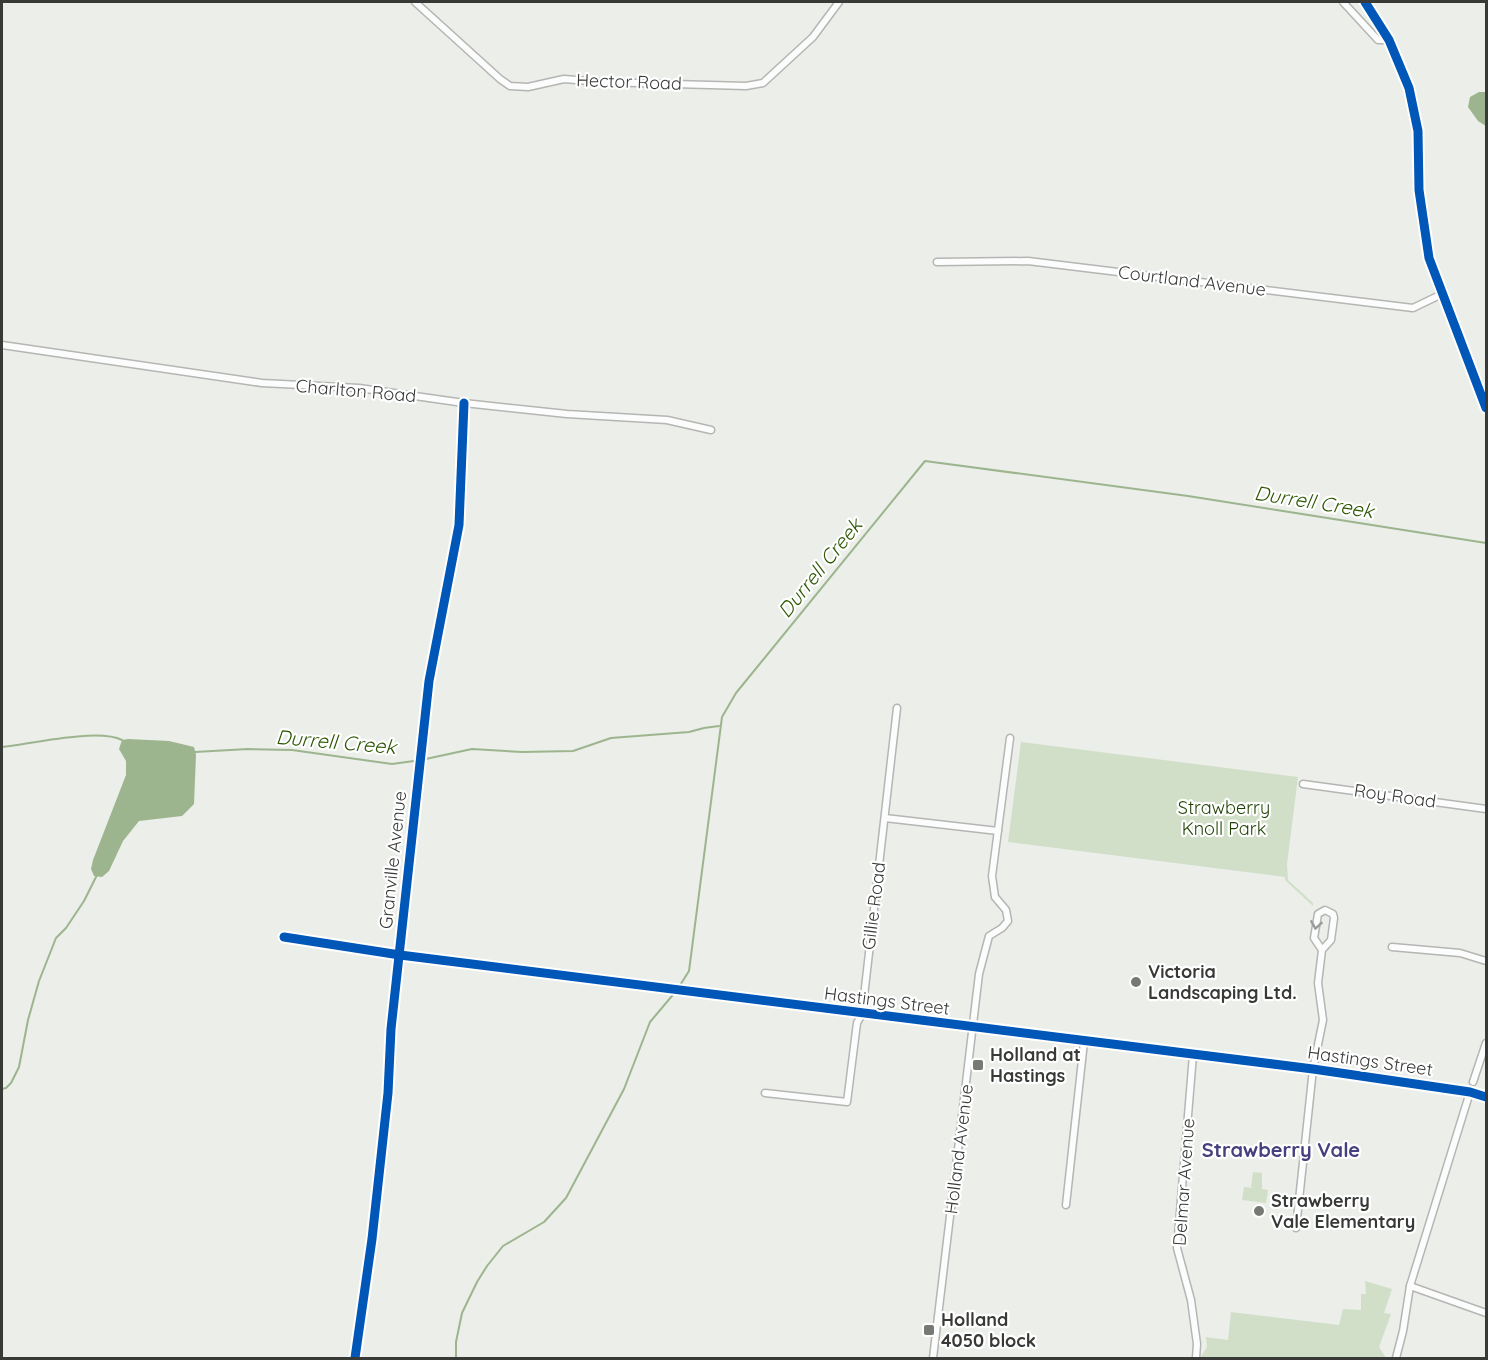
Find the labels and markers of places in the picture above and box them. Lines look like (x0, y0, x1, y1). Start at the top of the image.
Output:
place label: Victoria Landscaping Ltd. (1148, 960, 1297, 1004)
marker: Victoria Landscaping Ltd. (1129, 975, 1143, 989)
place label: Holland at Hastings (990, 1043, 1081, 1087)
marker: Holland at Hastings (971, 1058, 985, 1072)
place label: Strawberry Vale Elementary (1271, 1189, 1415, 1233)
marker: Strawberry Vale Elementary (1252, 1204, 1266, 1218)
place label: Holland 4050 block (941, 1308, 1036, 1352)
marker: Holland 4050 block (922, 1323, 936, 1337)

